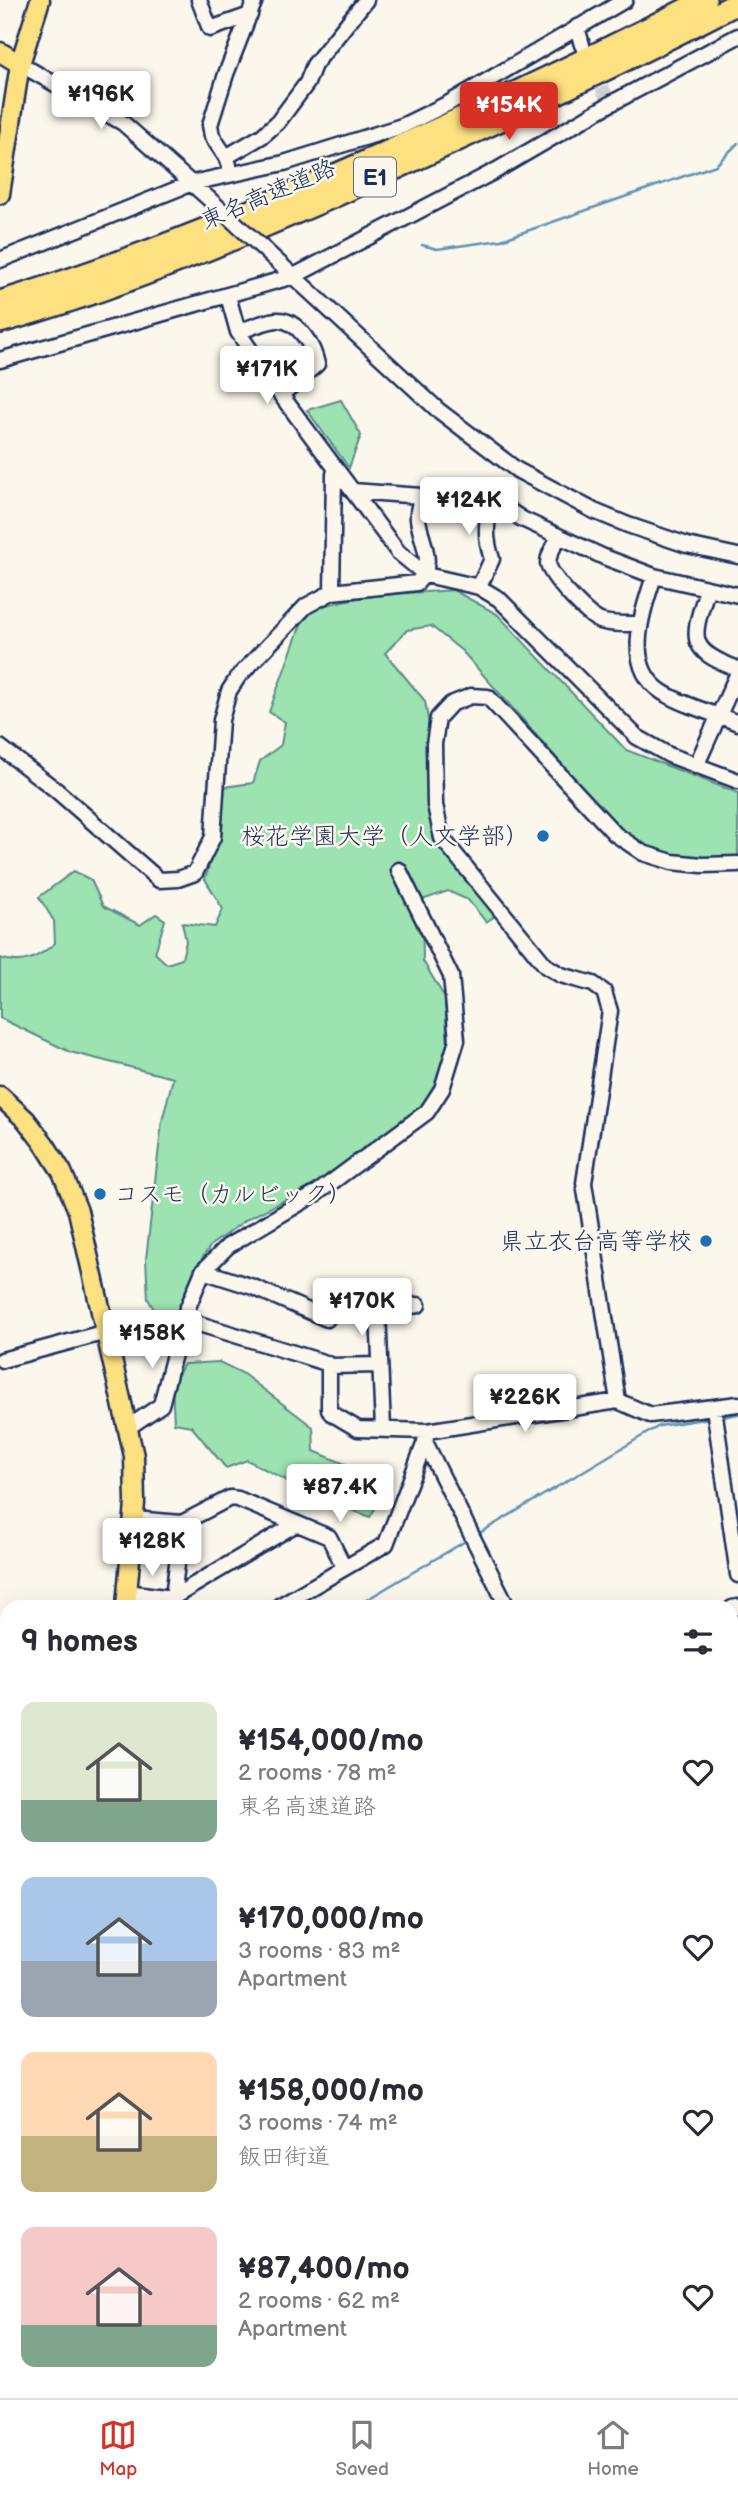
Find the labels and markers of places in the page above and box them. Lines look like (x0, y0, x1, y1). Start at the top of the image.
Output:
pin: ¥196K (52, 72, 150, 131)
pin: ¥154K (460, 82, 558, 142)
pin: ¥171K (218, 346, 316, 406)
pin: ¥124K (420, 477, 518, 537)
place label: 桜花学園大学（人文学部） (241, 822, 529, 851)
marker: 桜花学園大学（人文学部） (535, 828, 551, 844)
place label: コスモ（カルビック） (114, 1180, 352, 1209)
marker: コスモ（カルビック） (92, 1186, 108, 1202)
place label: 県立衣台高等学校 (500, 1227, 692, 1256)
marker: 県立衣台高等学校 (698, 1233, 714, 1249)
pin: ¥170K (313, 1278, 411, 1338)
pin: ¥158K (103, 1310, 201, 1370)
pin: ¥226K (476, 1374, 574, 1434)
pin: ¥87.4K (283, 1464, 397, 1524)
pin: ¥128K (103, 1518, 201, 1578)

